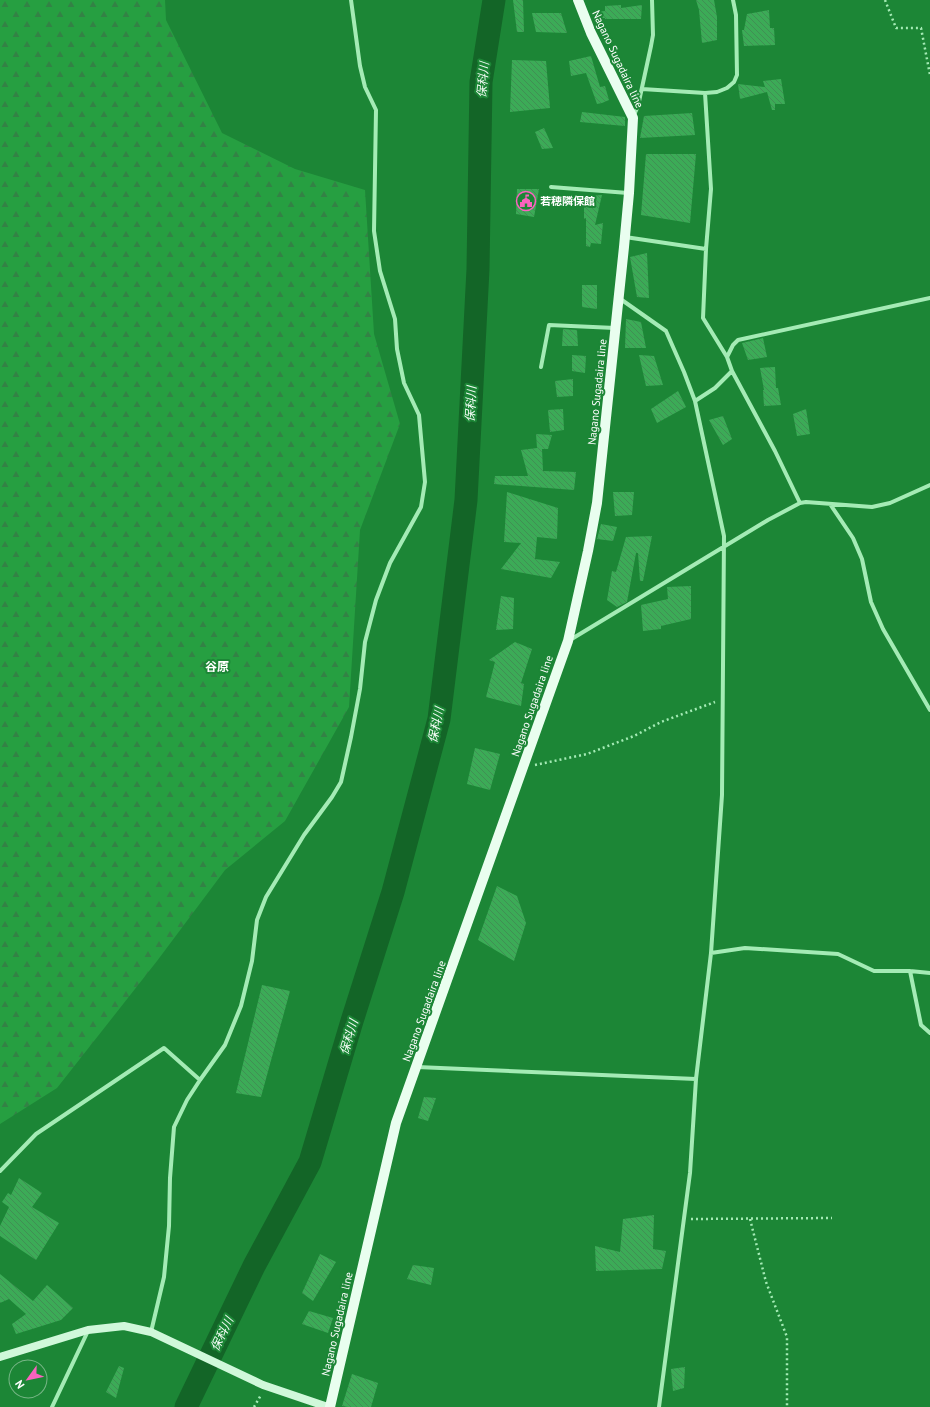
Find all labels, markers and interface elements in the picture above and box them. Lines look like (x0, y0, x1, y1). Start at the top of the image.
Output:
street label: Nagano Sugadaira line (589, 8, 647, 111)
water label: 保科川 (473, 59, 492, 99)
public building icon: 若穂隣保館 (515, 190, 537, 212)
place label: 若穂隣保館 (540, 194, 595, 208)
street label: Nagano Sugadaira line (584, 338, 610, 446)
water label: 保科川 (462, 384, 479, 422)
street label: Nagano Sugadaira line (508, 653, 556, 759)
district label: 谷原 (205, 659, 229, 674)
water label: 保科川 (424, 704, 447, 744)
street label: Nagano Sugadaira line (399, 958, 449, 1063)
water label: 保科川 (336, 1016, 362, 1056)
street label: Nagano Sugadaira line (318, 1270, 356, 1377)
water label: 保科川 (207, 1313, 237, 1353)
north arrow (8, 1359, 48, 1399)
text: N (12, 1378, 27, 1391)

